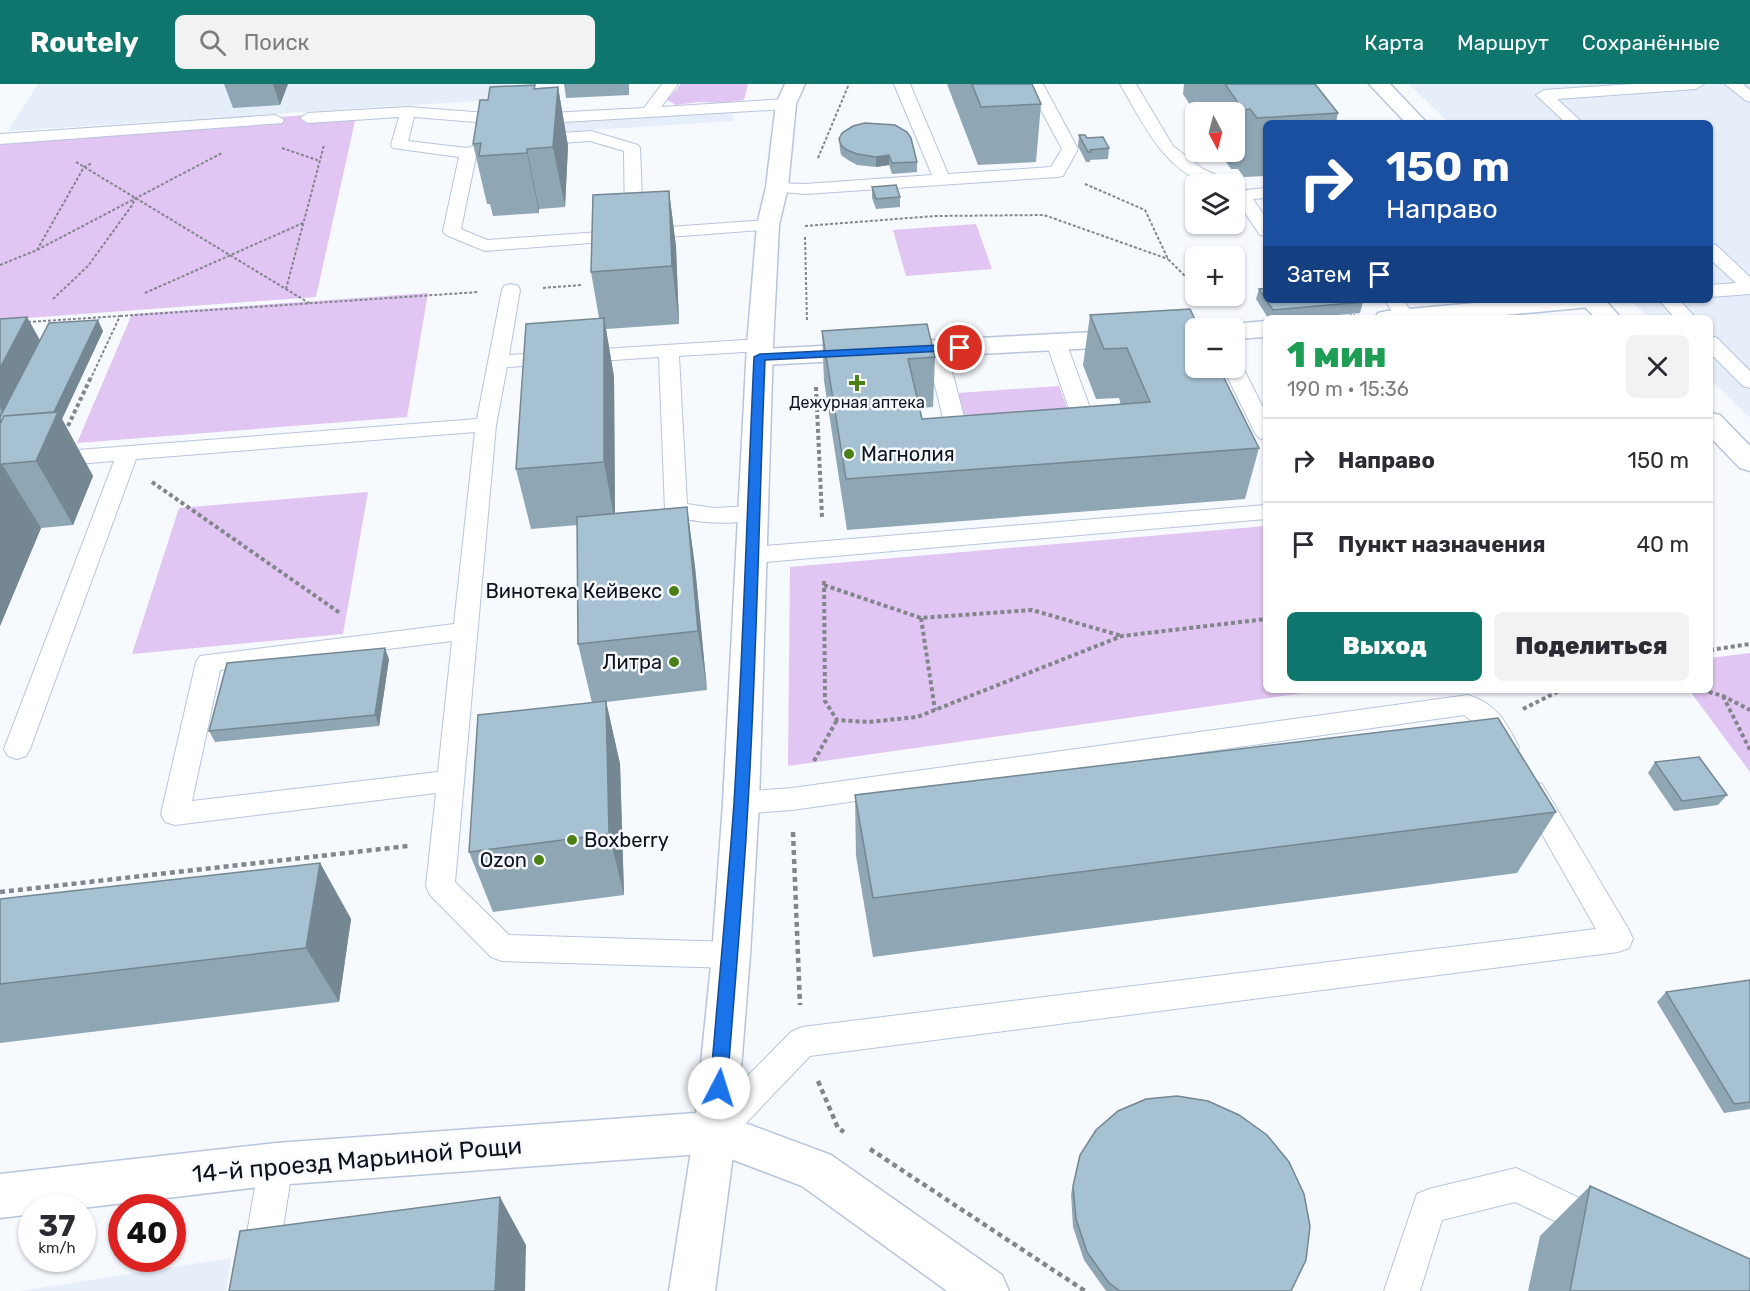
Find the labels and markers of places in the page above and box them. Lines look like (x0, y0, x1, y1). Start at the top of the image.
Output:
pin (934, 322, 985, 373)
marker: Дежурная аптека (850, 376, 864, 390)
place label: Дежурная аптека (789, 393, 925, 412)
place label: Магнолия (861, 442, 955, 466)
marker: Магнолия (842, 447, 856, 461)
place label: Винотека Кейвекс (485, 579, 662, 603)
marker: Винотека Кейвекс (667, 584, 681, 598)
place label: Литра (603, 650, 662, 674)
marker: Литра (667, 655, 681, 669)
place label: Boxberry (584, 828, 669, 852)
marker: Boxberry (565, 833, 579, 847)
place label: Ozon (480, 848, 527, 872)
marker: Ozon (532, 853, 546, 867)

